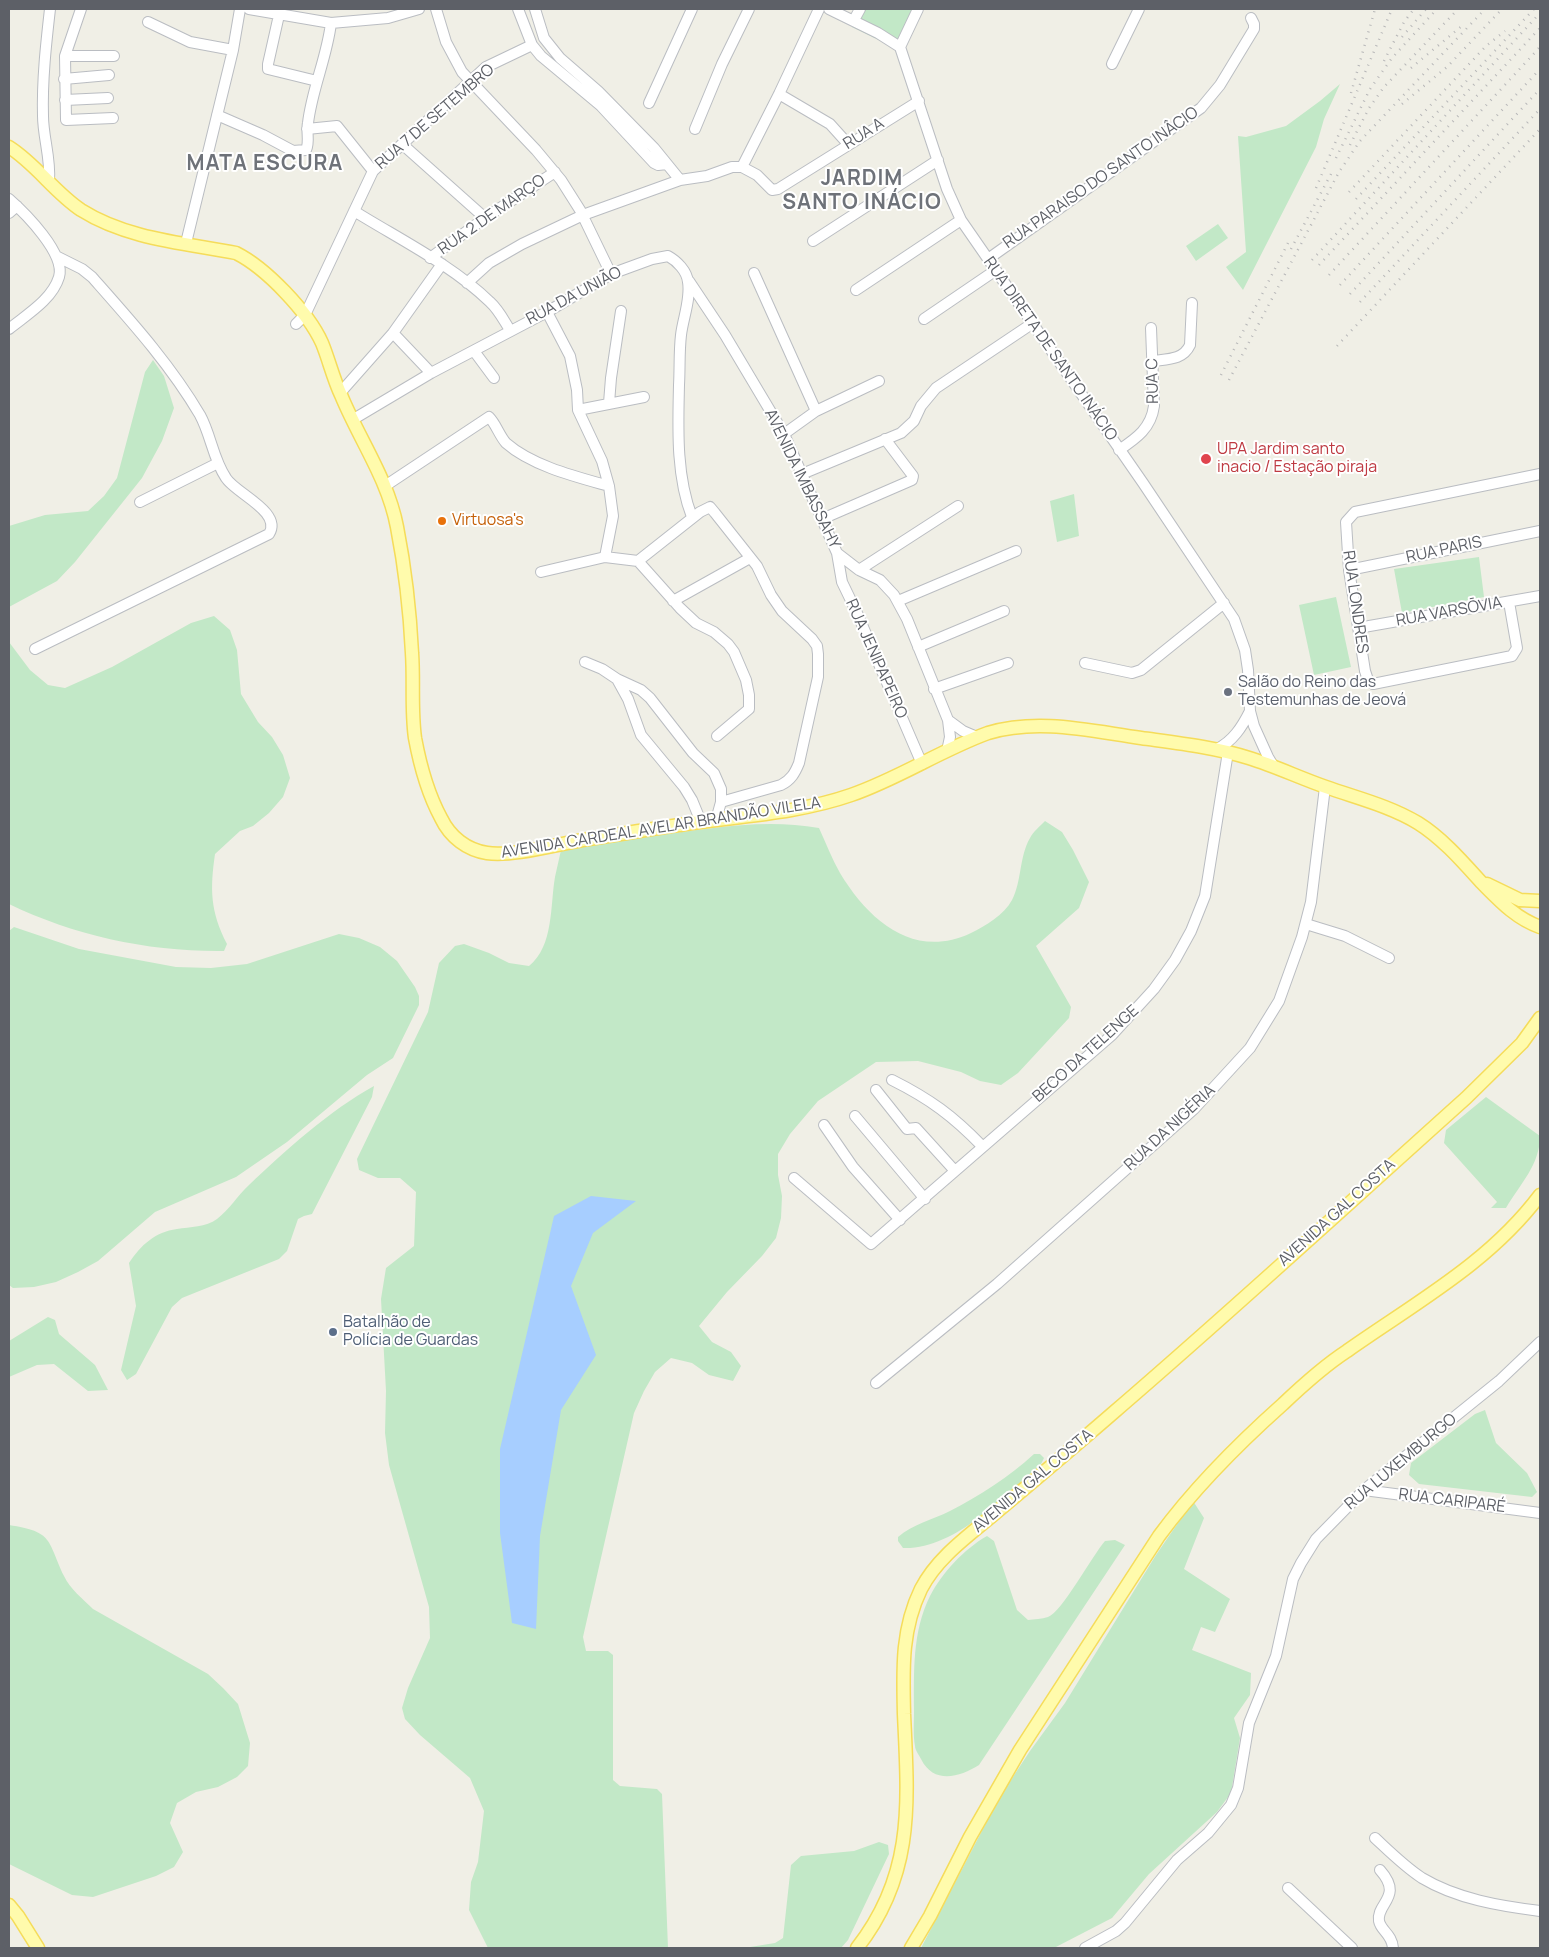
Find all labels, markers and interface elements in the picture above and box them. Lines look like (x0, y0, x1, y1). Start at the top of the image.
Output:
street label: RUA 7 DE SETEMBRO (372, 60, 498, 174)
street label: RUA PARAISO DO SANTO INÂCIO (1000, 103, 1202, 253)
street label: RUA A (840, 114, 888, 154)
district label: MATA ESCURA (185, 151, 345, 177)
district label: JARDIM SANTO INÁCIO (781, 166, 943, 216)
street label: RUA 2 DE MARÇO (435, 171, 549, 259)
street label: RUA DIRETA DE SANTO INÁCIO (979, 253, 1121, 445)
street label: RUA DA UNIÃO (523, 263, 625, 329)
street label: RUA C (1143, 358, 1163, 404)
street label: AVENIDA IMBASSAHY (760, 406, 844, 552)
place label: UPA Jardim santo inacio / Estação piraja (1217, 440, 1377, 478)
marker: UPA Jardim santo inacio / Estação piraja (1199, 452, 1213, 466)
place label: Virtuosa's (452, 511, 524, 531)
marker: Virtuosa's (436, 515, 448, 527)
street label: RUA PARIS (1404, 533, 1484, 567)
street label: RUA LONDRES (1338, 549, 1372, 655)
street label: RUA VARSŌVIA (1394, 593, 1504, 631)
street label: RUA JENIPAPEIRO (841, 596, 911, 722)
place label: Salão do Reino das Testemunhas de Jeová (1238, 673, 1406, 711)
marker: Salão do Reino das Testemunhas de Jeová (1222, 686, 1234, 698)
street label: AVENIDA CARDEAL AVELAR BRANDÃO VILELA (500, 793, 822, 863)
street label: BECO DA TELENGE (1029, 1001, 1143, 1107)
street label: RUA DA NIGÉRIA (1121, 1081, 1219, 1175)
street label: AVENIDA GAL COSTA (1274, 1155, 1400, 1271)
place label: Batalhão de Polícia de Guardas (343, 1313, 478, 1351)
marker: Batalhão de Polícia de Guardas (327, 1326, 339, 1338)
street label: RUA LUXEMBURGO (1341, 1410, 1461, 1514)
street label: AVENIDA GAL COSTA (969, 1425, 1097, 1537)
street label: RUA CARIPARÉ (1397, 1485, 1507, 1517)

